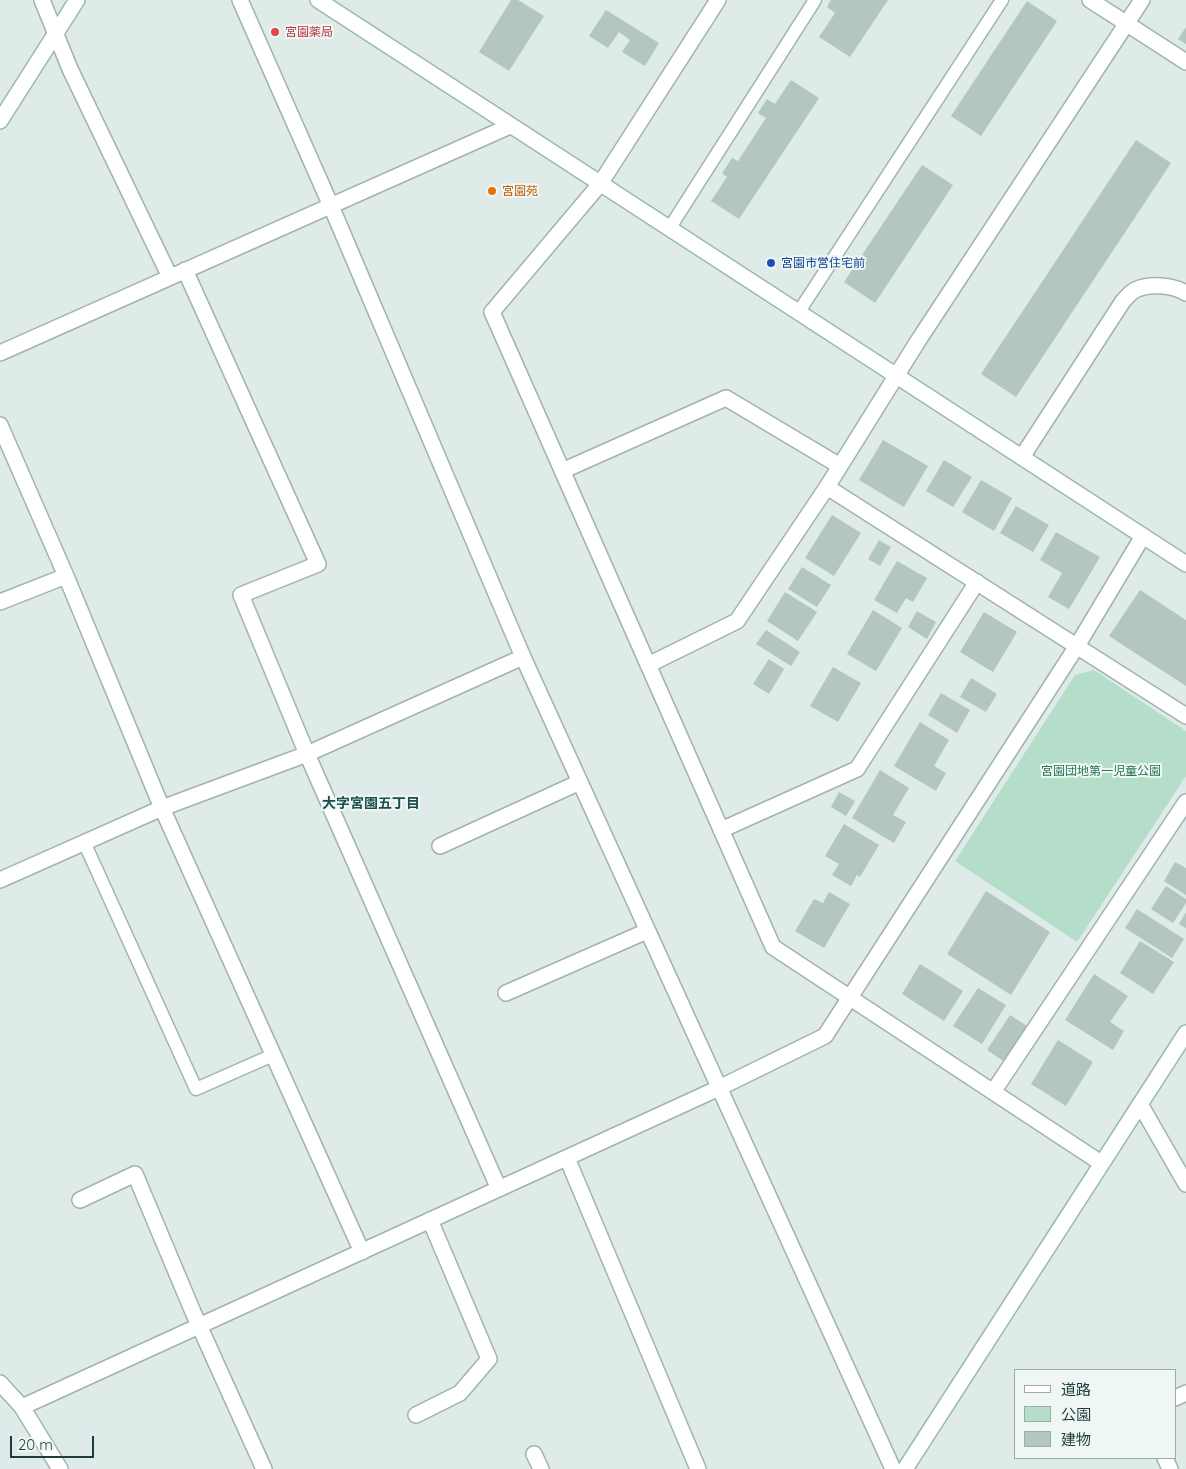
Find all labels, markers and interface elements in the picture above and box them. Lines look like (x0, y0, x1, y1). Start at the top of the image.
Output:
place label: 宮園薬局 (285, 25, 333, 39)
marker: 宮園薬局 (269, 26, 281, 38)
place label: 宮園苑 (502, 184, 538, 198)
marker: 宮園苑 (486, 185, 498, 197)
place label: 宮園市営住宅前 (781, 256, 865, 270)
marker: 宮園市営住宅前 (765, 257, 777, 269)
park label: 宮園団地第一児童公園 (1041, 764, 1161, 778)
district label: 大字宮園五丁目 (322, 796, 420, 812)
legend (1014, 1369, 1176, 1459)
text: 道路 (1061, 1380, 1091, 1399)
text: 公園 (1061, 1405, 1091, 1424)
scale bar (12, 1426, 96, 1458)
text: 建物 (1061, 1430, 1091, 1449)
text: 20 m (18, 1435, 53, 1454)

